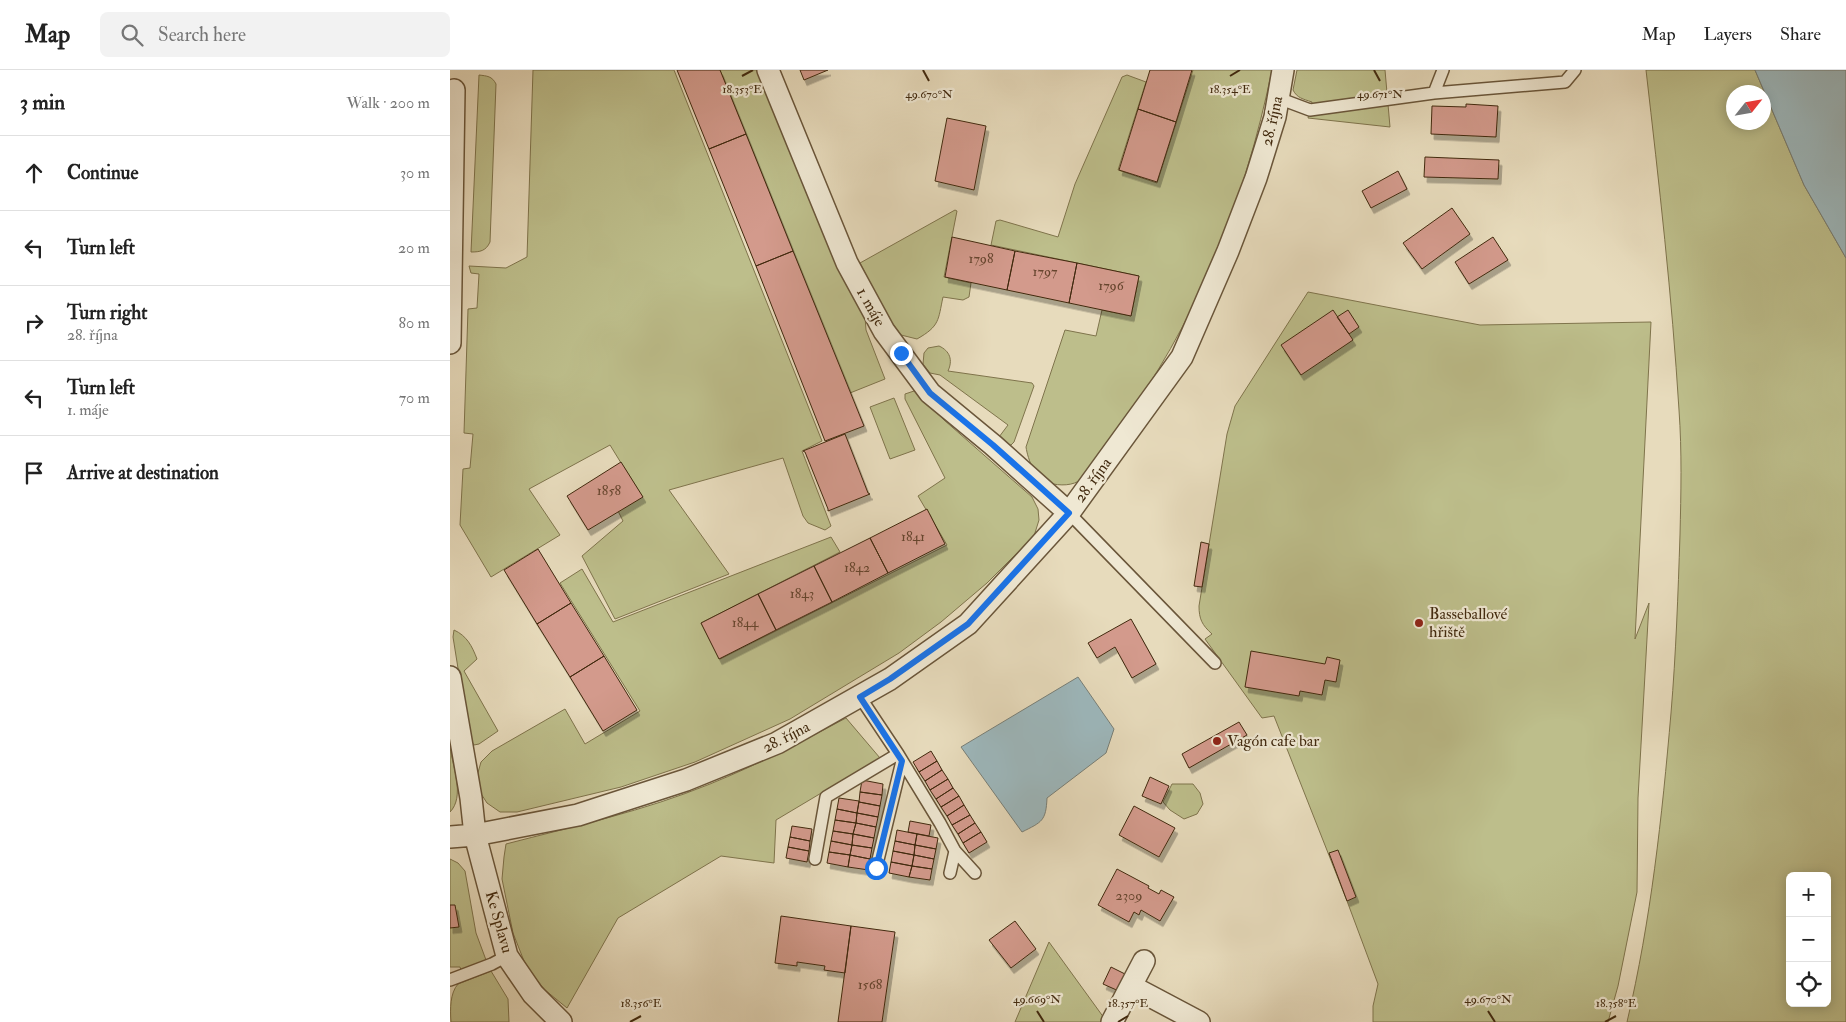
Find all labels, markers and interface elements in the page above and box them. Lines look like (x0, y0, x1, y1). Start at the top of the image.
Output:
search box (100, 12, 450, 57)
text: Map (25, 19, 70, 50)
icon: search (118, 21, 146, 49)
text: Search here (158, 23, 246, 47)
text: Map (1642, 23, 1676, 46)
text: Layers (1704, 23, 1752, 46)
text: Share (1780, 23, 1821, 46)
text: 18.353°E (722, 82, 762, 97)
text: 18.354°E (1209, 82, 1251, 97)
north arrow (1726, 85, 1771, 130)
text: 49.670°N (905, 87, 953, 102)
text: 49.671°N (1357, 87, 1403, 102)
text: 3 min (20, 89, 65, 116)
text: Walk · 200 m (347, 93, 430, 113)
street label: 28. října (1257, 94, 1288, 148)
icon: ahead (20, 159, 48, 187)
text: Continue (67, 161, 138, 185)
text: 30 m (400, 163, 430, 183)
icon: left (20, 234, 48, 262)
text: Turn left (67, 236, 135, 260)
text: 20 m (398, 238, 430, 258)
house number: 1798 (968, 250, 994, 267)
house number: 1797 (1032, 263, 1058, 280)
house number: 1796 (1098, 277, 1125, 294)
street label: 1. máje (852, 284, 890, 330)
text: Turn right (67, 301, 147, 325)
icon: right (20, 309, 48, 337)
text: 80 m (399, 313, 430, 333)
text: 28. října (67, 325, 118, 345)
route end (890, 342, 913, 365)
text: Turn left (67, 376, 135, 400)
icon: left (20, 384, 48, 412)
text: 70 m (399, 388, 430, 408)
text: 1. máje (67, 400, 109, 420)
street label: 28. října (1070, 453, 1116, 506)
icon: arrive (20, 459, 48, 487)
text: Arrive at destination (67, 461, 219, 485)
house number: 1858 (597, 482, 622, 499)
house number: 1841 (901, 528, 925, 545)
house number: 1842 (844, 559, 870, 576)
house number: 1843 (790, 585, 814, 602)
place label: Basseballové hřiště (1429, 604, 1508, 642)
house number: 1844 (732, 614, 760, 631)
marker: Basseballové hřiště (1413, 617, 1425, 629)
street label: 28. října (759, 716, 814, 757)
place label: Vagón cafe bar (1227, 731, 1319, 751)
marker: Vagón cafe bar (1211, 735, 1223, 747)
route start (865, 857, 888, 880)
map controls (1786, 872, 1831, 1007)
button: + (1786, 872, 1831, 917)
house number: 2309 (1116, 887, 1142, 904)
street label: Ke Splavu (480, 889, 517, 956)
button: − (1786, 917, 1831, 962)
button: locate (1786, 962, 1831, 1007)
house number: 1568 (858, 976, 883, 993)
text: 49.669°N (1013, 992, 1061, 1007)
text: 49.670°N (1464, 992, 1512, 1007)
text: 18.356°E (620, 996, 662, 1011)
text: 18.357°E (1108, 996, 1149, 1011)
text: 18.358°E (1596, 996, 1637, 1011)

